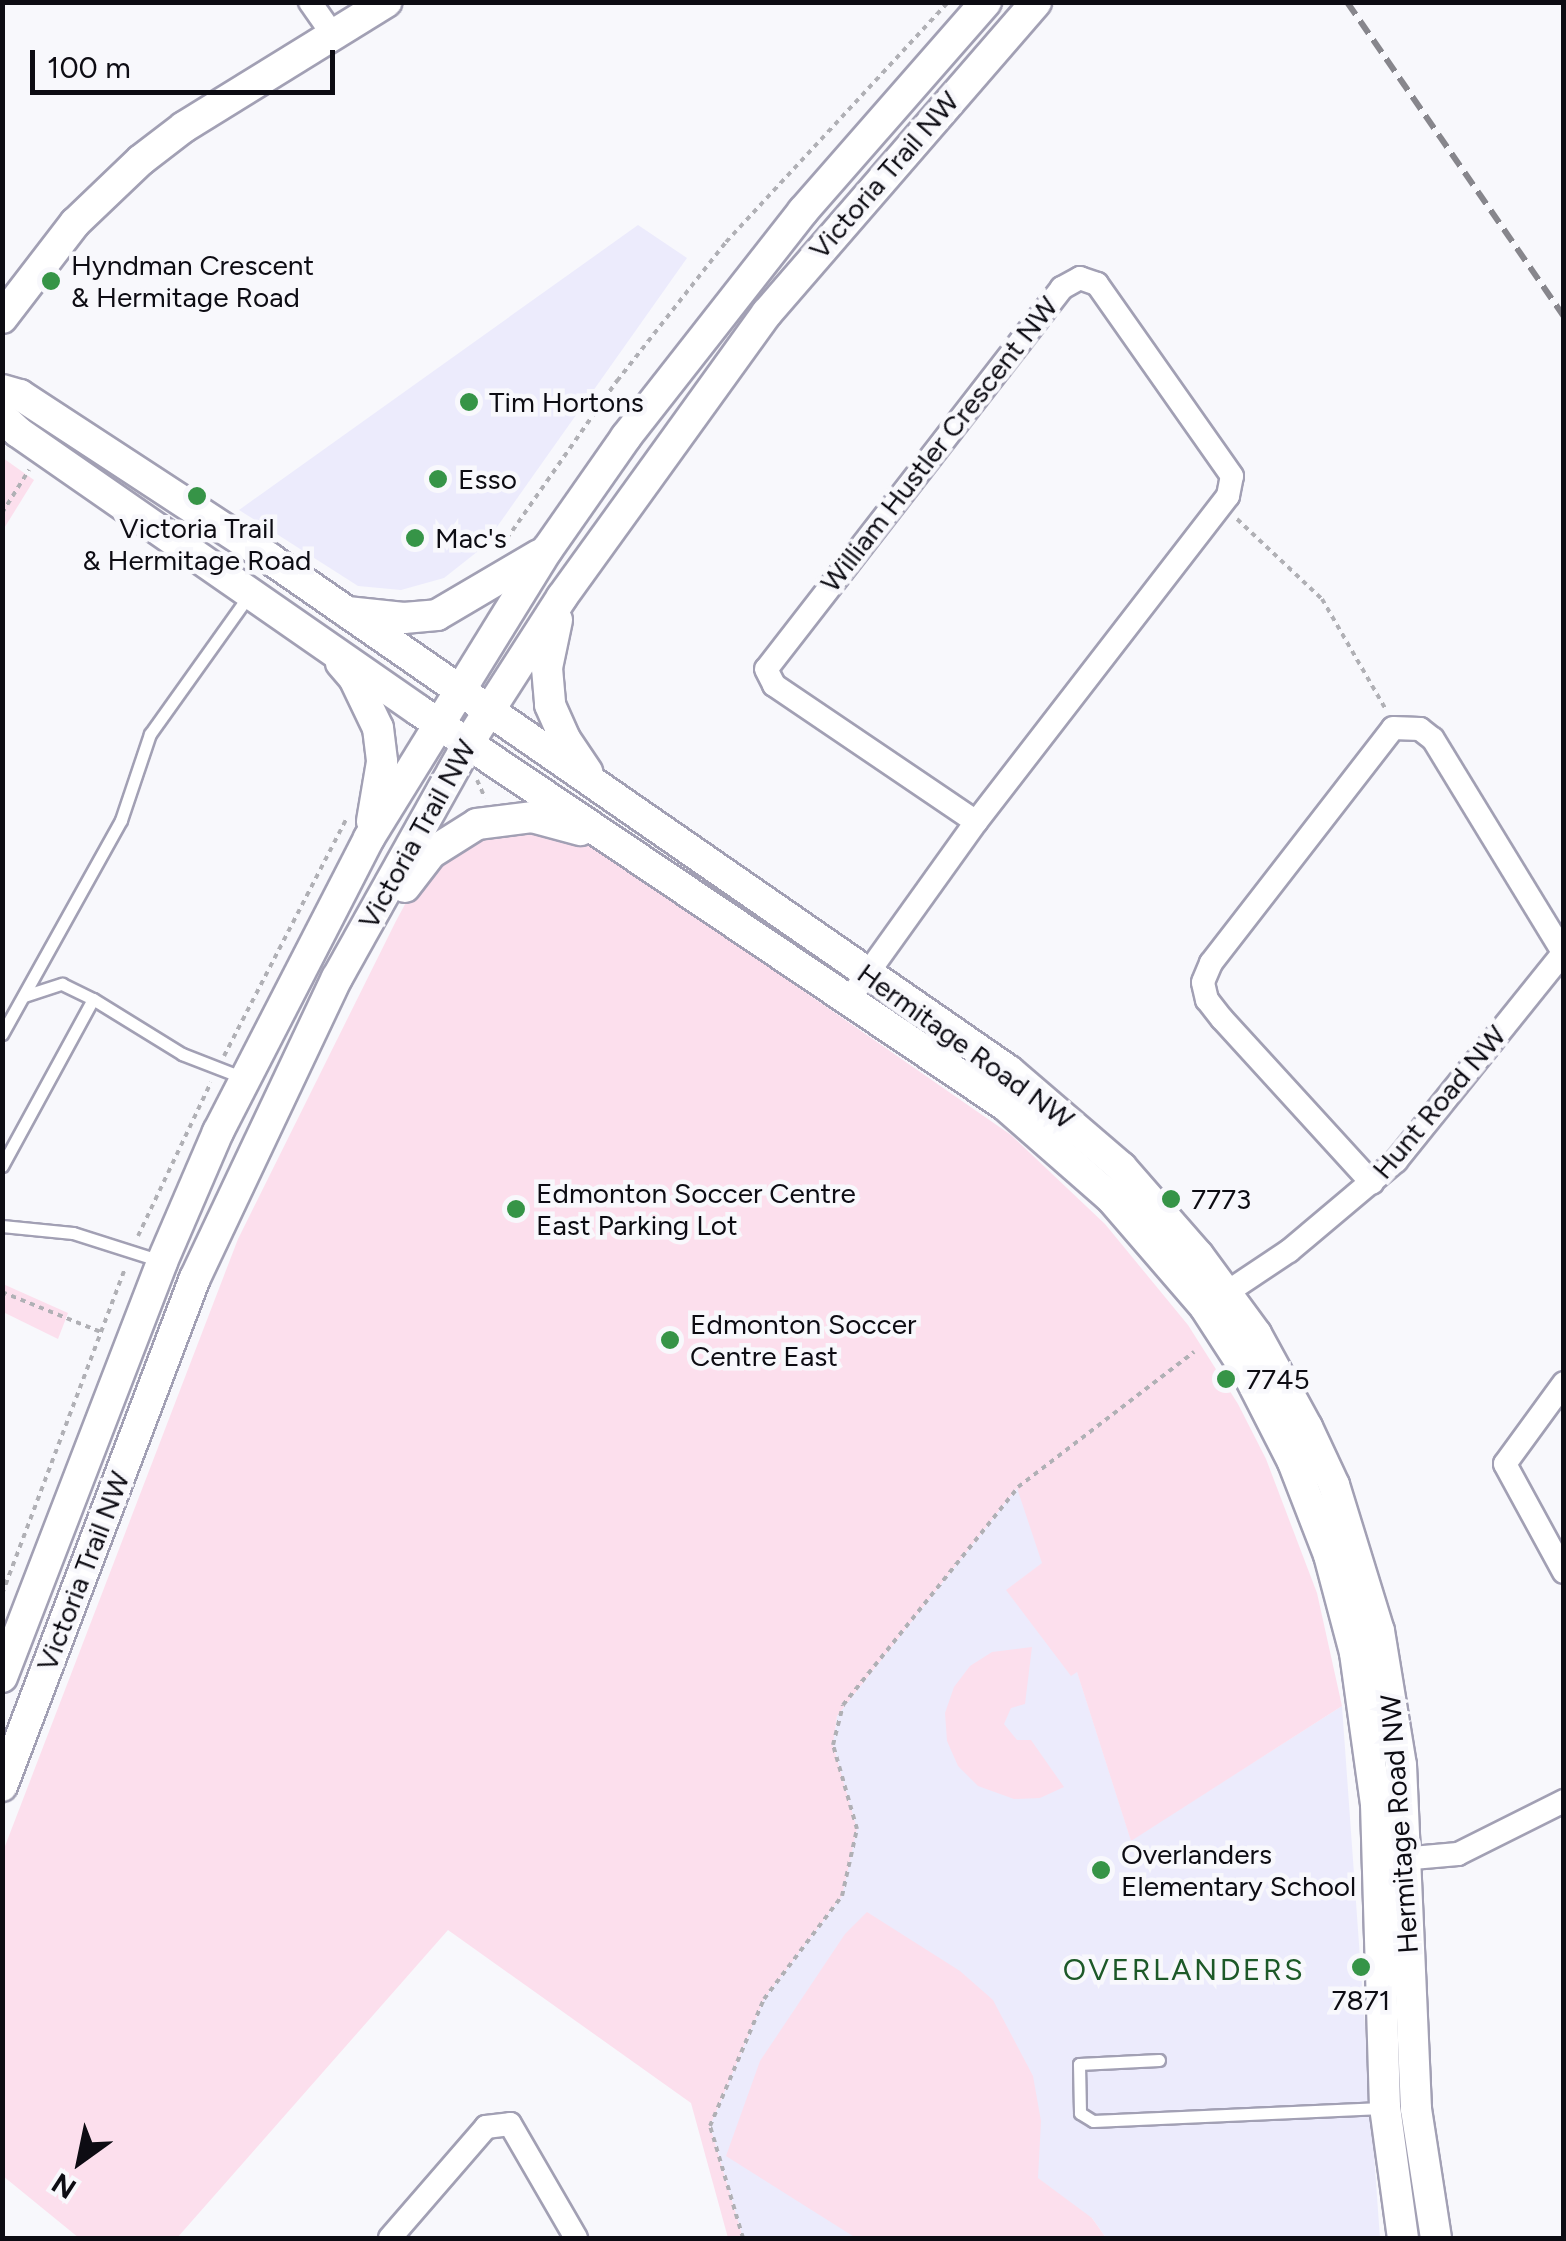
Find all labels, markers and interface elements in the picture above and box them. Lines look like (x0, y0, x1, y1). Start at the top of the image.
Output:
scale bar (35, 30, 340, 92)
text: 100 m (47, 49, 131, 86)
street label: Victoria Trail NW (802, 84, 966, 266)
place label: Hyndman Crescent & Hermitage Road (71, 248, 314, 314)
marker: Hyndman Crescent & Hermitage Road (40, 270, 62, 292)
street label: William Hustler Crescent NW (813, 290, 1065, 598)
place label: Tim Hortons (489, 385, 644, 419)
marker: Tim Hortons (458, 391, 480, 413)
place label: Esso (458, 462, 517, 496)
marker: Esso (427, 468, 449, 490)
marker: Victoria Trail & Hermitage Road (186, 485, 208, 507)
place label: Victoria Trail & Hermitage Road (83, 511, 311, 577)
place label: Mac's (435, 521, 507, 555)
marker: Mac's (404, 527, 426, 549)
street label: Victoria Trail NW (351, 734, 483, 934)
street label: Hermitage Road NW (851, 956, 1081, 1136)
street label: Hunt Road NW (1365, 1019, 1513, 1185)
place label: Edmonton Soccer Centre East Parking Lot (536, 1176, 856, 1242)
place label: 7773 (1191, 1182, 1251, 1216)
marker: 7773 (1160, 1188, 1182, 1210)
marker: Edmonton Soccer Centre East Parking Lot (505, 1198, 527, 1220)
place label: Edmonton Soccer Centre East (690, 1307, 916, 1373)
marker: Edmonton Soccer Centre East (659, 1329, 681, 1351)
place label: 7745 (1246, 1362, 1310, 1396)
marker: 7745 (1215, 1368, 1237, 1390)
street label: Victoria Trail NW (30, 1466, 136, 1676)
street label: Hermitage Road NW (1373, 1693, 1425, 1955)
place label: Overlanders Elementary School (1121, 1837, 1356, 1903)
marker: Overlanders Elementary School (1090, 1859, 1112, 1881)
district label: OVERLANDERS (1063, 1952, 1305, 1988)
marker: 7871 (1350, 1956, 1372, 1978)
place label: 7871 (1332, 1983, 1390, 2017)
north arrow (30, 2111, 130, 2211)
text: N (45, 2166, 82, 2206)

